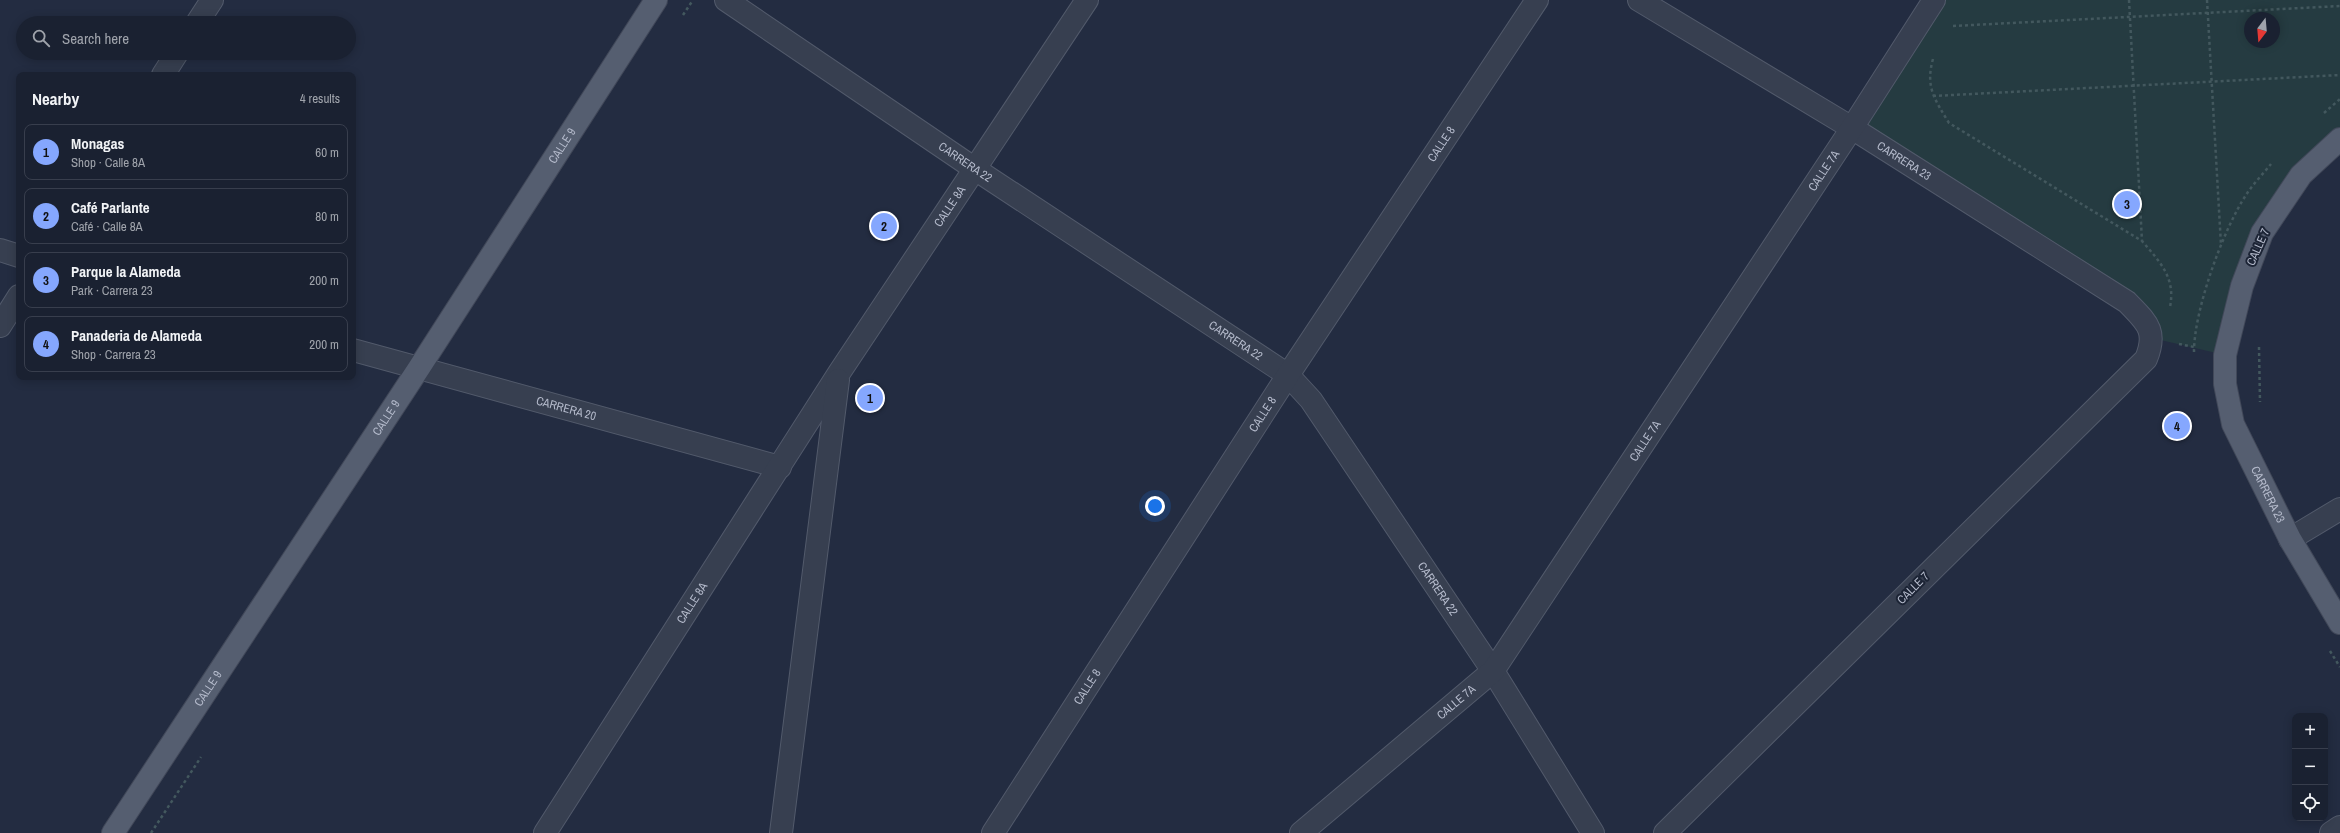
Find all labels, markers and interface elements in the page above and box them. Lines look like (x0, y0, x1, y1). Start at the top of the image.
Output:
north arrow (2244, 12, 2280, 48)
search box (16, 16, 356, 60)
icon: search (30, 27, 52, 49)
text: Search here (62, 28, 129, 49)
text: Nearby (32, 87, 79, 110)
text: 4 results (300, 90, 340, 107)
street label: CALLE 8 (1424, 123, 1459, 165)
street label: CALLE 9 (545, 125, 580, 167)
text: Monagas (71, 133, 124, 154)
street label: CARRERA 22 (935, 138, 995, 186)
street label: CARRERA 23 (1874, 138, 1934, 184)
text: 1 (43, 144, 49, 161)
text: 60 m (315, 144, 339, 161)
street label: CALLE 7A (1804, 147, 1843, 194)
text: Shop · Calle 8A (71, 154, 145, 171)
street label: CALLE 8A (930, 182, 969, 230)
pin: 3 (2114, 189, 2140, 219)
text: Café Parlante (71, 197, 150, 218)
text: 2 (43, 208, 49, 225)
text: 80 m (315, 208, 339, 225)
pin: 2 (871, 211, 897, 241)
text: Café · Calle 8A (71, 218, 143, 235)
street label: CALLE 7 (2243, 225, 2274, 268)
text: Parque la Alameda (71, 261, 181, 282)
text: 3 (43, 272, 49, 289)
text: 200 m (309, 272, 339, 289)
text: Park · Carrera 23 (71, 282, 153, 299)
street label: CARRERA 22 (1206, 317, 1266, 364)
text: Panaderia de Alameda (71, 325, 202, 346)
text: 4 (43, 336, 49, 353)
text: 200 m (309, 336, 339, 353)
text: Shop · Carrera 23 (71, 346, 156, 363)
pin: 1 (857, 383, 883, 413)
street label: CARRERA 20 (534, 393, 598, 424)
street label: CALLE 8 (1245, 393, 1280, 435)
street label: CALLE 9 (369, 397, 404, 439)
pin: 4 (2164, 411, 2190, 441)
street label: CALLE 7A (1626, 417, 1665, 465)
street label: CARRERA 23 (2247, 463, 2289, 525)
your location (1145, 496, 1165, 516)
street label: CARRERA 22 (1414, 559, 1462, 619)
street label: CALLE 7 (1893, 568, 1933, 608)
street label: CALLE 8A (673, 579, 711, 627)
street label: CALLE 8 (1070, 666, 1105, 708)
street label: CALLE 9 (191, 668, 226, 709)
street label: CALLE 7A (1433, 681, 1479, 723)
map controls (2292, 713, 2328, 821)
button: + (2292, 713, 2328, 749)
button: − (2292, 749, 2328, 785)
button: locate (2292, 785, 2328, 821)

